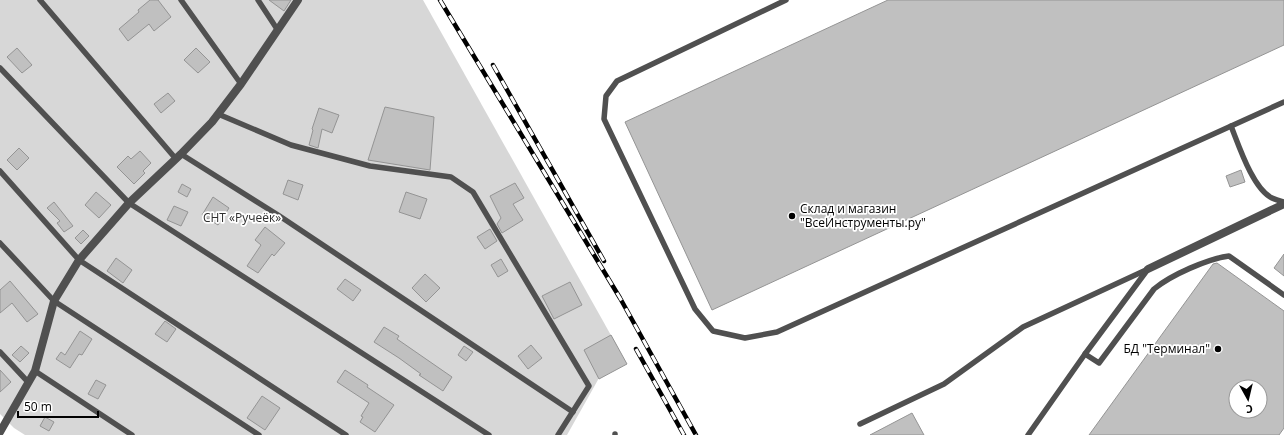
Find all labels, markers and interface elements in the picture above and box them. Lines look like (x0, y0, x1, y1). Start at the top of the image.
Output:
place label: Склад и магазин "ВсеИнструменты.ру" (800, 200, 926, 231)
park label: СНТ «Ручеёк» (203, 209, 281, 226)
marker: Склад и магазин "ВсеИнструменты.ру" (787, 211, 797, 221)
place label: БД "Терминал" (1124, 340, 1210, 357)
marker: БД "Терминал" (1213, 344, 1223, 354)
north arrow (1228, 379, 1268, 419)
scale bar (18, 393, 98, 419)
text: 50 m (24, 398, 52, 415)
text: С (1245, 401, 1254, 417)

